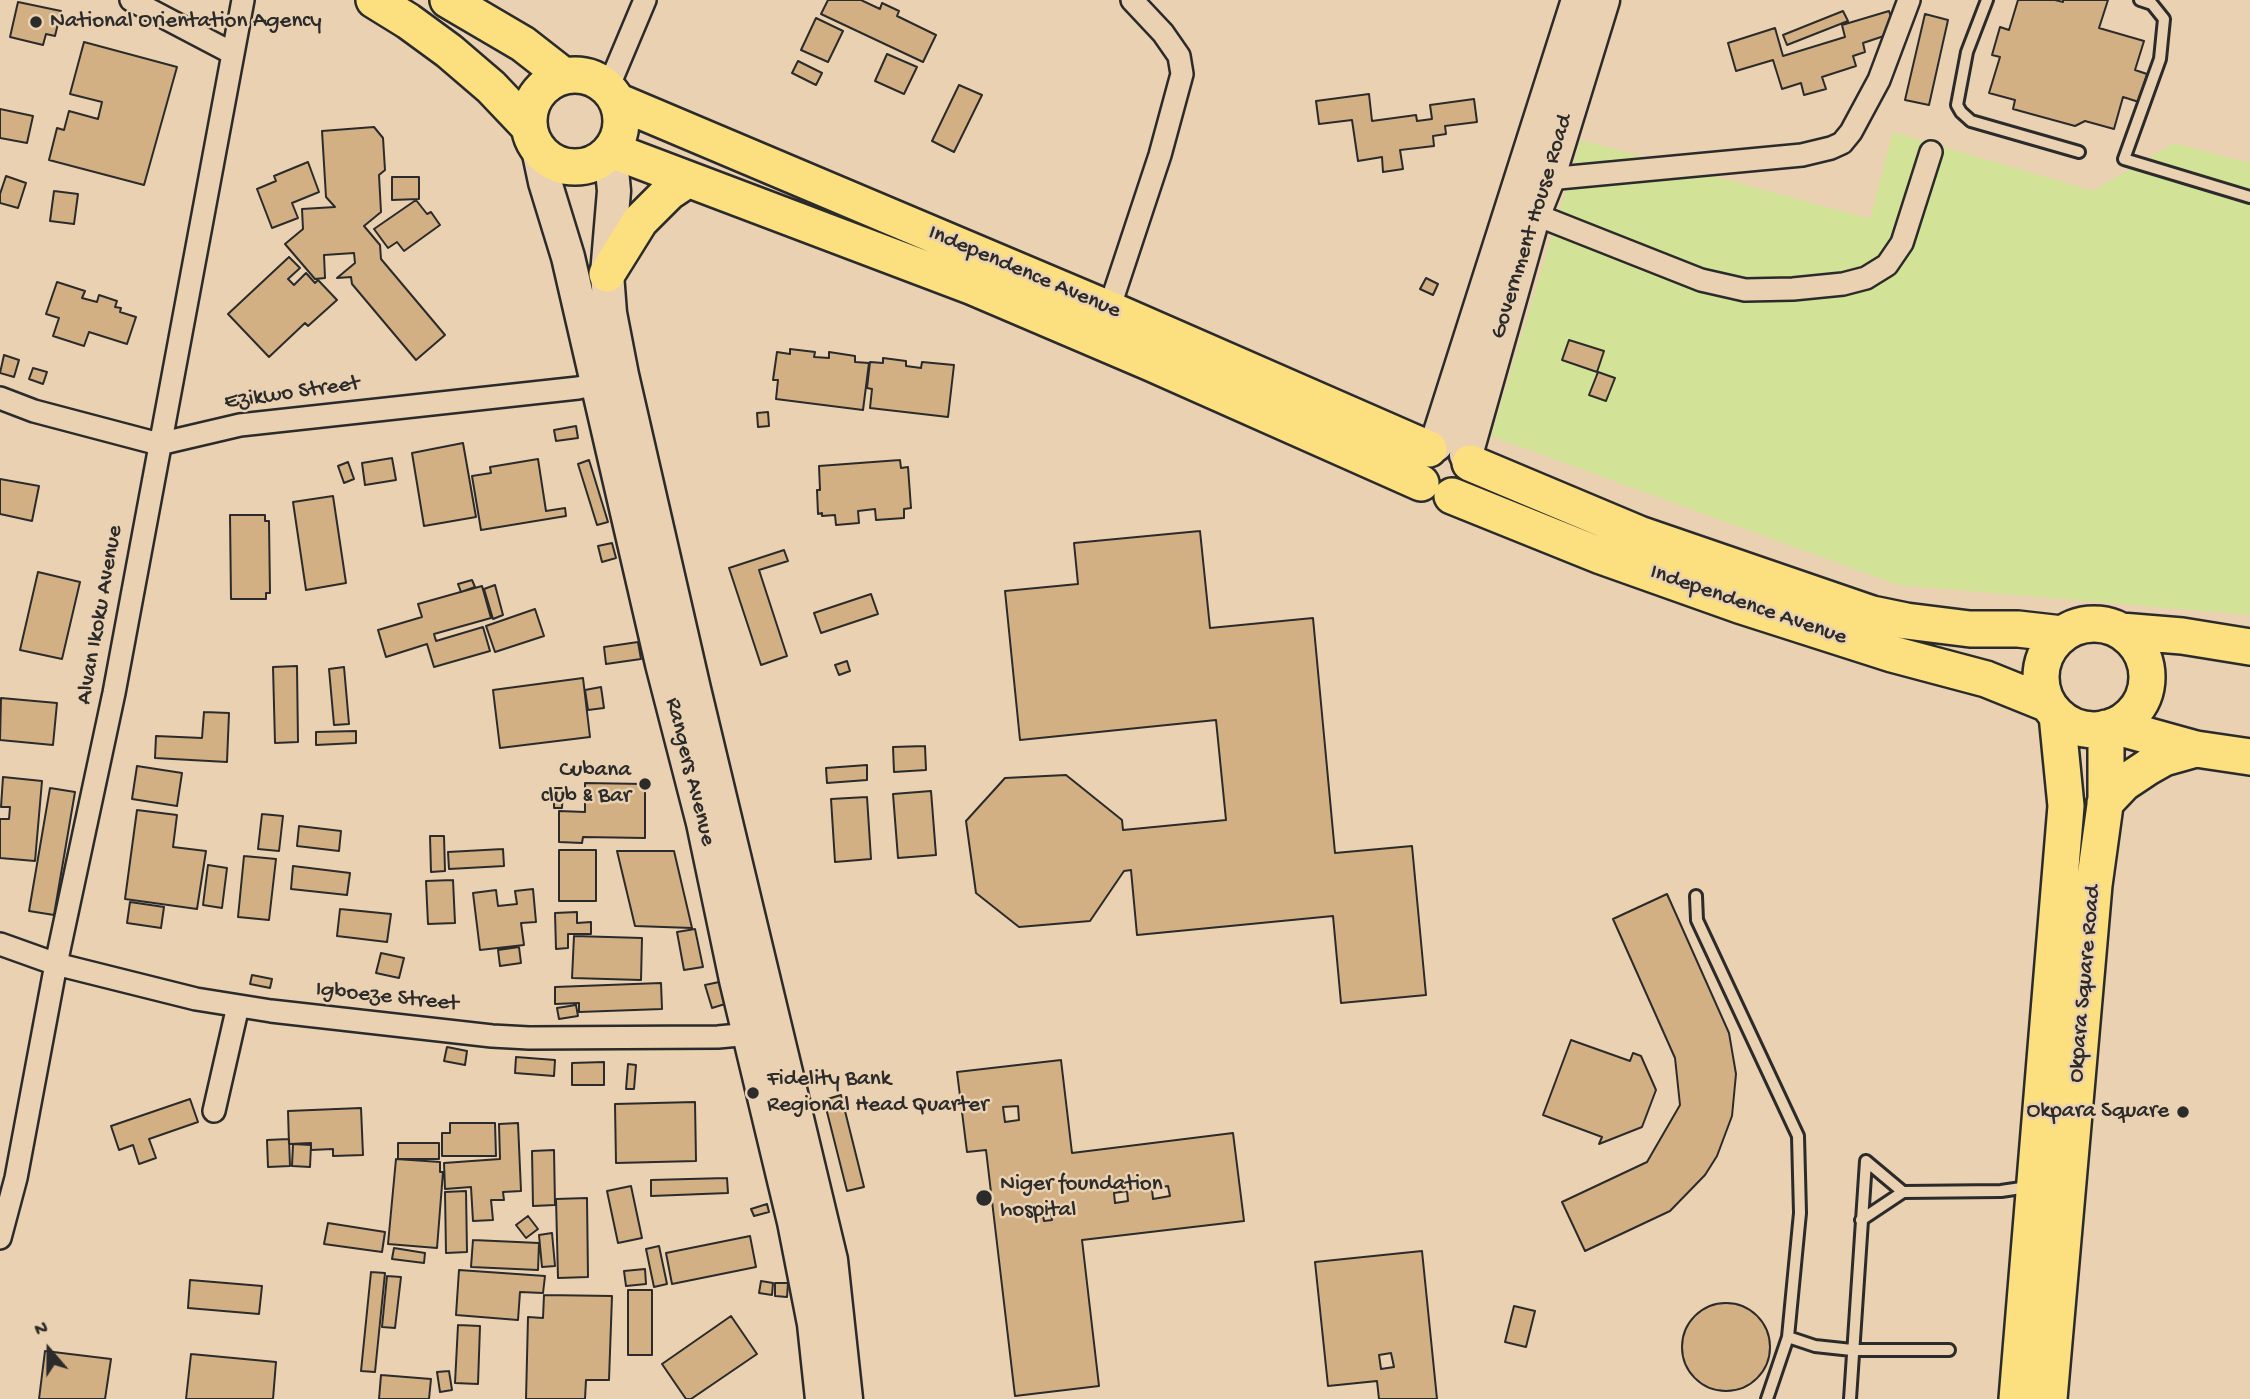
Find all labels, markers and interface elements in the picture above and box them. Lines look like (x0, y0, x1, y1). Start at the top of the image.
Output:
place label: National Orientation Agency (50, 8, 322, 36)
marker: National Orientation Agency (28, 14, 44, 30)
street label: Government House Road (1486, 111, 1580, 343)
street label: Independence Avenue (924, 220, 1124, 326)
street label: Ezikwo Street (223, 371, 361, 417)
street label: Alvan Ikoku Avenue (72, 523, 130, 707)
street label: Independence Avenue (1646, 559, 1850, 653)
street label: Rangers Avenue (657, 695, 721, 849)
place label: Cubana club & Bar (541, 757, 631, 811)
marker: Cubana club & Bar (637, 776, 653, 792)
street label: Okpara Square Road (2064, 884, 2108, 1084)
street label: Igboeze Street (314, 977, 460, 1019)
place label: Fidelity Bank Regional Head Quarter (767, 1066, 988, 1120)
marker: Fidelity Bank Regional Head Quarter (745, 1085, 761, 1101)
place label: Okpara Square (2026, 1098, 2169, 1126)
marker: Okpara Square (2175, 1104, 2191, 1120)
place label: Niger foundation hospital (1000, 1171, 1163, 1225)
marker: Niger foundation hospital (974, 1188, 994, 1208)
north arrow (14, 1315, 84, 1385)
text: N (32, 1317, 51, 1343)

